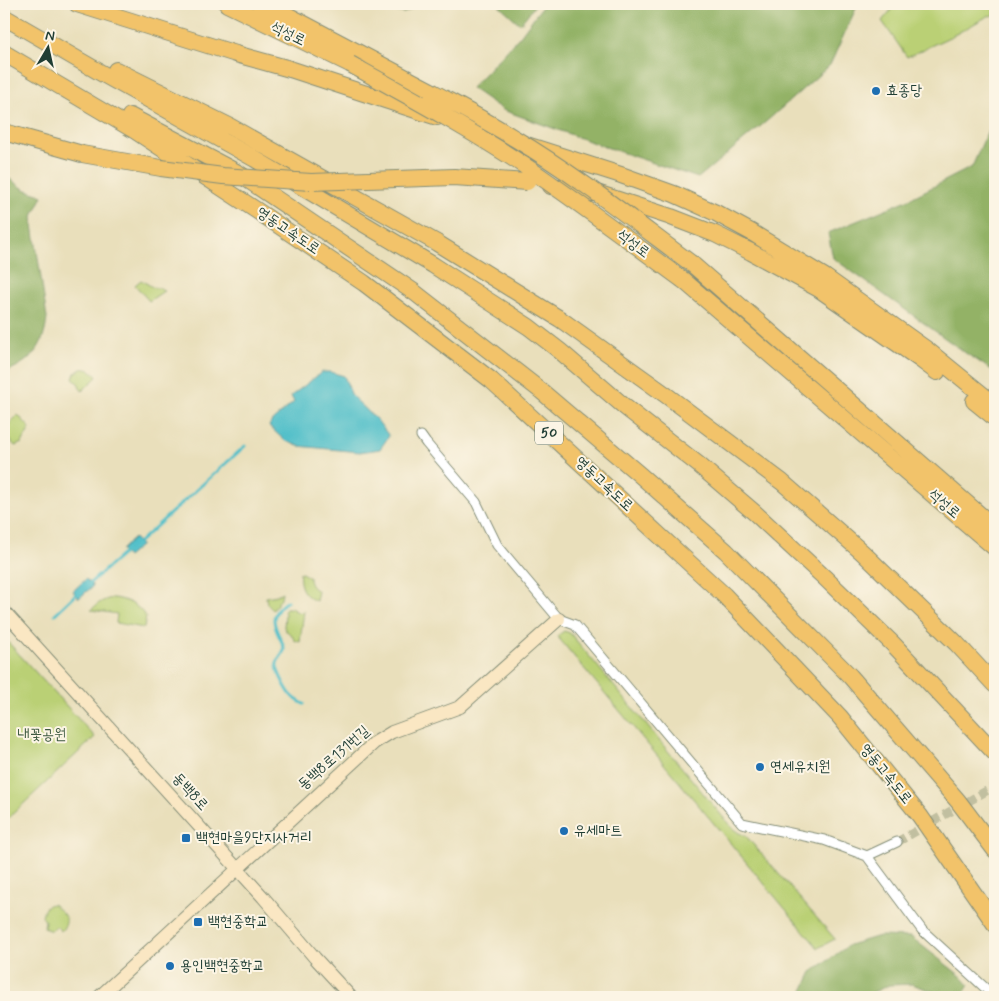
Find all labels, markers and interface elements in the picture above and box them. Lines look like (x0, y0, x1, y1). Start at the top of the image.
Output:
street label: 석성로 (267, 17, 309, 51)
north arrow (22, 22, 72, 72)
text: N (44, 27, 56, 46)
place label: 효종당 (886, 81, 922, 101)
marker: 효종당 (870, 85, 882, 97)
street label: 영동고속도로 (252, 202, 324, 260)
street label: 석성로 (613, 225, 653, 263)
road number: 50 (535, 422, 563, 444)
street label: 영동고속도로 (571, 452, 637, 516)
street label: 석성로 (924, 485, 964, 523)
street label: 동백8로131번길 (294, 721, 374, 795)
park label: 내꽃공원 (18, 725, 66, 745)
street label: 영동고속도로 (855, 740, 917, 808)
place label: 연세유치원 (770, 757, 830, 777)
marker: 연세유치원 (754, 761, 766, 773)
street label: 동백8로 (168, 769, 212, 815)
place label: 유세마트 (574, 821, 622, 841)
marker: 유세마트 (558, 825, 570, 837)
place label: 백현마을9단지사거리 (196, 828, 312, 848)
marker: 백현마을9단지사거리 (180, 832, 192, 844)
place label: 백현중학교 (208, 912, 268, 932)
marker: 백현중학교 (192, 916, 204, 928)
place label: 용인백현중학교 (180, 956, 265, 976)
marker: 용인백현중학교 (164, 960, 176, 972)

